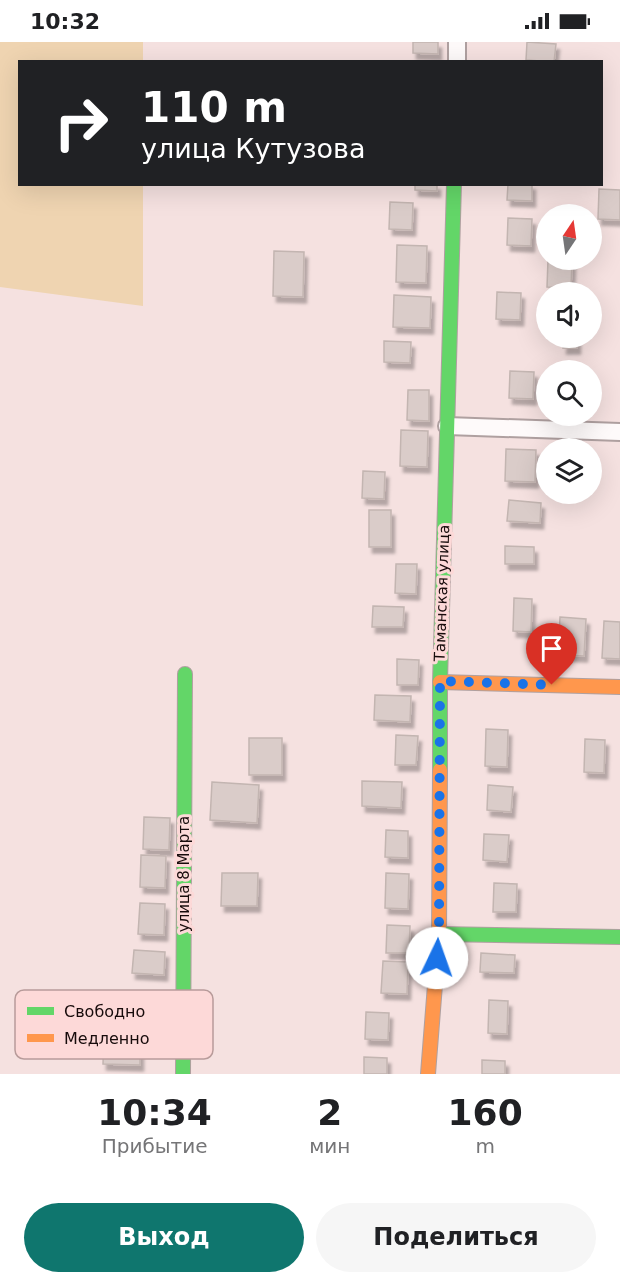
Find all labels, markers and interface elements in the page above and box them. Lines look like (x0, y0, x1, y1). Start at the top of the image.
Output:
text: 10:32 (30, 9, 100, 34)
text: 110 m (141, 83, 287, 132)
icon: right (42, 84, 120, 162)
text: улица Кутузова (141, 133, 365, 164)
north arrow (536, 204, 602, 270)
map controls (536, 204, 602, 504)
button: sound (536, 282, 602, 348)
button: search (536, 360, 602, 426)
button: layers (536, 438, 602, 504)
street label: Таманская улица (431, 524, 453, 663)
pin (526, 623, 577, 685)
icon: arrive (535, 632, 568, 665)
street label: улица 8 Марта (175, 816, 193, 932)
position arrow (405, 926, 469, 990)
legend (15, 990, 213, 1059)
text: Свободно (64, 1002, 145, 1021)
text: Медленно (64, 1029, 150, 1048)
text: 10:34 (97, 1092, 212, 1133)
text: 2 (317, 1092, 342, 1133)
text: 160 (448, 1092, 523, 1133)
text: Прибытие (102, 1134, 207, 1158)
text: мин (309, 1134, 350, 1158)
text: m (475, 1134, 495, 1158)
button: Выход (24, 1203, 304, 1272)
button: Поделиться (316, 1203, 596, 1272)

